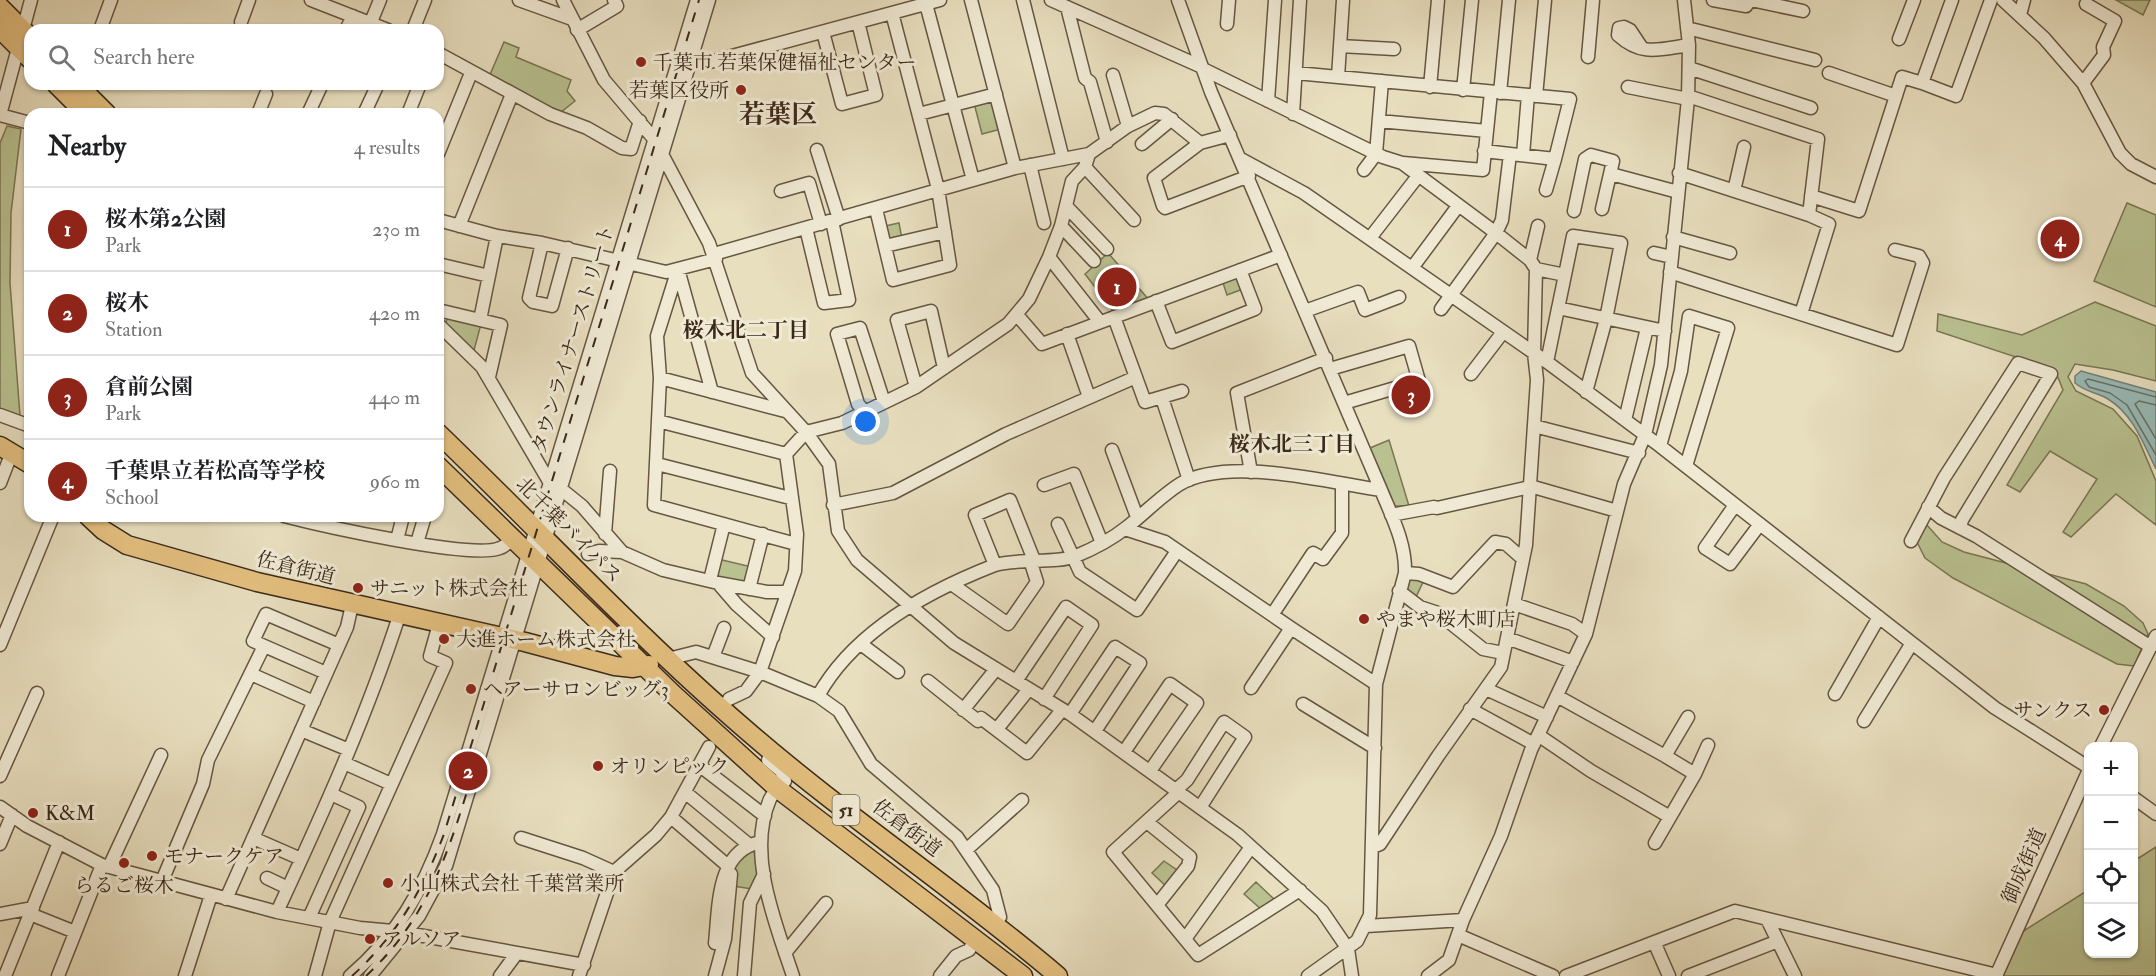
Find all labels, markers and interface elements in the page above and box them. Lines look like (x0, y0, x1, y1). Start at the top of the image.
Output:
search box (24, 24, 444, 90)
icon: search (45, 41, 78, 74)
text: Search here (93, 43, 195, 71)
place label: 千葉市 若葉保健福祉センター (653, 50, 916, 75)
marker: 千葉市 若葉保健福祉センター (634, 55, 648, 69)
place label: 若葉区役所 (629, 78, 729, 103)
marker: 若葉区役所 (734, 83, 748, 97)
district label: 若葉区 (739, 99, 817, 131)
text: Nearby (48, 131, 126, 163)
text: 4 results (354, 135, 420, 160)
text: 桜木第2公園 (105, 205, 226, 233)
pin: 4 (2040, 216, 2080, 262)
text: 1 (64, 217, 71, 242)
text: 230 m (372, 217, 420, 242)
street label: タウンライナーストリート (526, 221, 620, 457)
text: Park (105, 233, 141, 258)
pin: 1 (1098, 264, 1136, 310)
text: 桜木 (105, 289, 149, 317)
text: 2 (62, 301, 73, 326)
text: 420 m (369, 301, 420, 326)
text: Station (105, 317, 162, 342)
district label: 桜木北二丁目 (683, 317, 809, 344)
pin: 3 (1392, 372, 1430, 418)
text: 倉前公園 (105, 373, 193, 401)
text: 3 (64, 385, 71, 410)
text: 440 m (368, 385, 420, 410)
text: Park (105, 401, 141, 426)
your location (851, 407, 880, 436)
district label: 桜木北三丁目 (1229, 431, 1355, 458)
text: 千葉県立若松高等学校 (105, 457, 325, 485)
text: 4 (62, 469, 73, 494)
text: 960 m (370, 469, 420, 494)
street label: 北千葉バイパス (511, 472, 627, 588)
text: School (105, 485, 159, 510)
street label: 佐倉街道 (254, 546, 338, 590)
place label: サニット株式会社 (370, 576, 528, 601)
marker: サニット株式会社 (351, 581, 365, 595)
place label: やまや桜木町店 (1376, 607, 1516, 632)
marker: やまや桜木町店 (1357, 612, 1371, 626)
place label: 大進ホーム株式会社 (456, 627, 636, 652)
marker: 大進ホーム株式会社 (437, 632, 451, 646)
place label: ヘアーサロンビッグ3 (483, 677, 669, 702)
marker: ヘアーサロンビッグ3 (464, 682, 478, 696)
place label: サンクス (2014, 698, 2092, 723)
marker: サンクス (2097, 703, 2111, 717)
map controls (2084, 742, 2138, 958)
button: + (2084, 742, 2138, 796)
pin: 2 (448, 748, 488, 794)
place label: オリンピック (610, 754, 729, 779)
marker: オリンピック (591, 759, 605, 773)
street label: 佐倉街道 (868, 794, 946, 862)
road number: 51 (832, 795, 860, 825)
button: − (2084, 796, 2138, 850)
place label: K&M (45, 801, 95, 826)
marker: K&M (26, 806, 40, 820)
street label: 御成街道 (1996, 824, 2052, 908)
place label: モナークケア (164, 844, 284, 869)
marker: モナークケア (145, 849, 159, 863)
button: locate (2084, 850, 2138, 904)
marker: らるご桜木 (117, 856, 131, 870)
place label: 小山株式会社 千葉営業所 (400, 871, 624, 896)
place label: らるご桜木 (74, 873, 174, 898)
marker: 小山株式会社 千葉営業所 (381, 876, 395, 890)
button: layers (2084, 904, 2138, 958)
place label: アルソア (382, 927, 461, 952)
marker: アルソア (363, 932, 377, 946)

